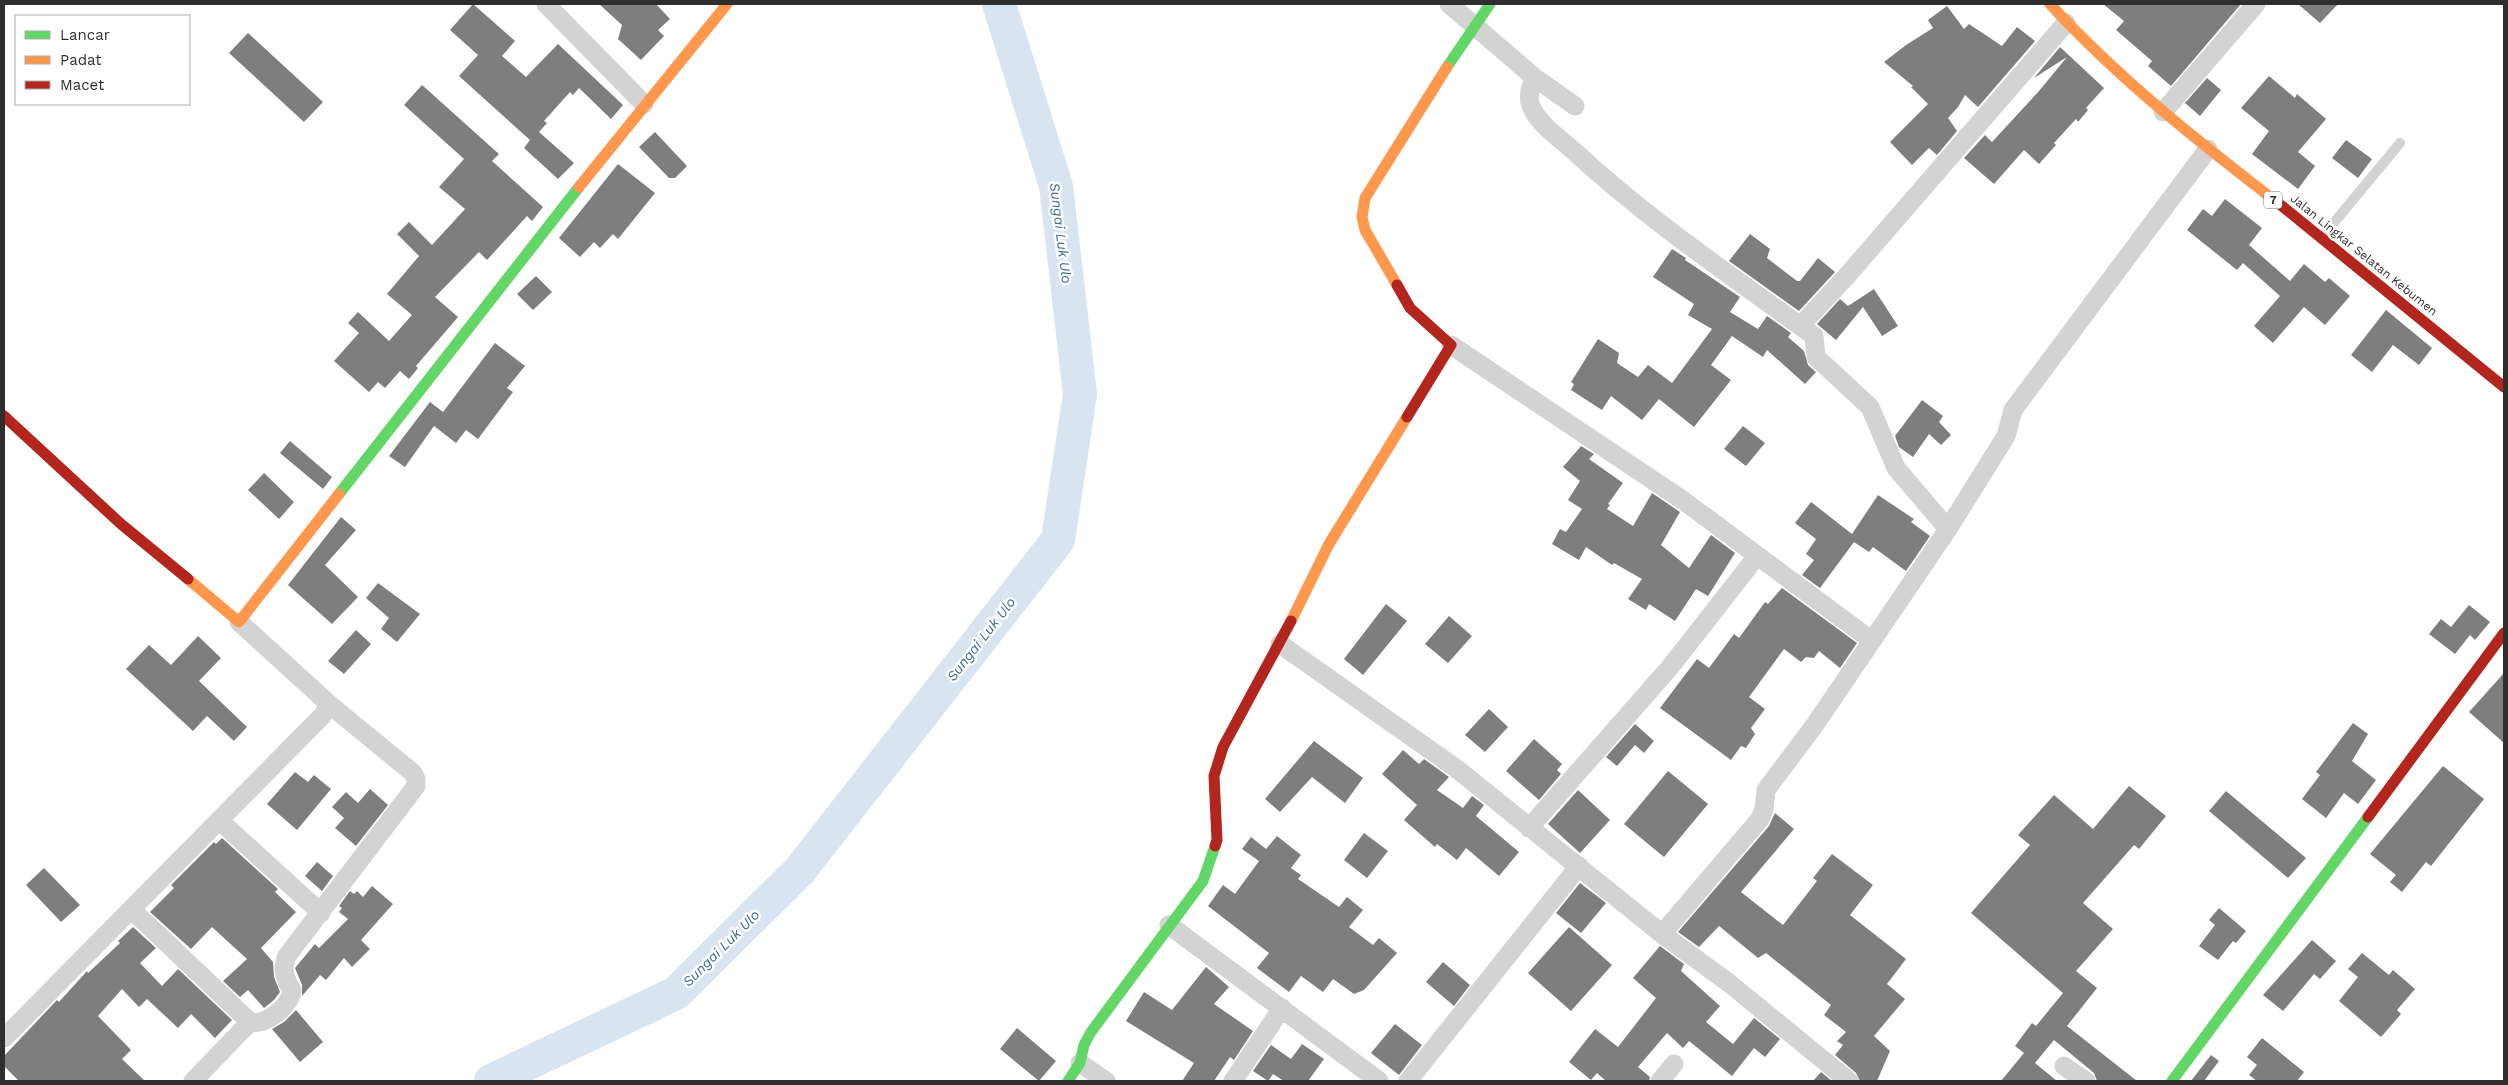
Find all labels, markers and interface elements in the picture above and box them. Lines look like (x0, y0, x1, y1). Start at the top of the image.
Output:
legend (15, 15, 190, 105)
text: Lancar (60, 26, 110, 44)
text: Padat (60, 51, 102, 69)
text: Macet (60, 76, 105, 94)
water label: Sungai Luk Ulo (1047, 182, 1075, 284)
street label: Jalan Lingkar Selatan Kebumen (2288, 191, 2440, 319)
road number: 7 (2264, 192, 2282, 208)
water label: Sungai Luk Ulo (943, 594, 1019, 684)
water label: Sungai Luk Ulo (679, 906, 763, 990)

